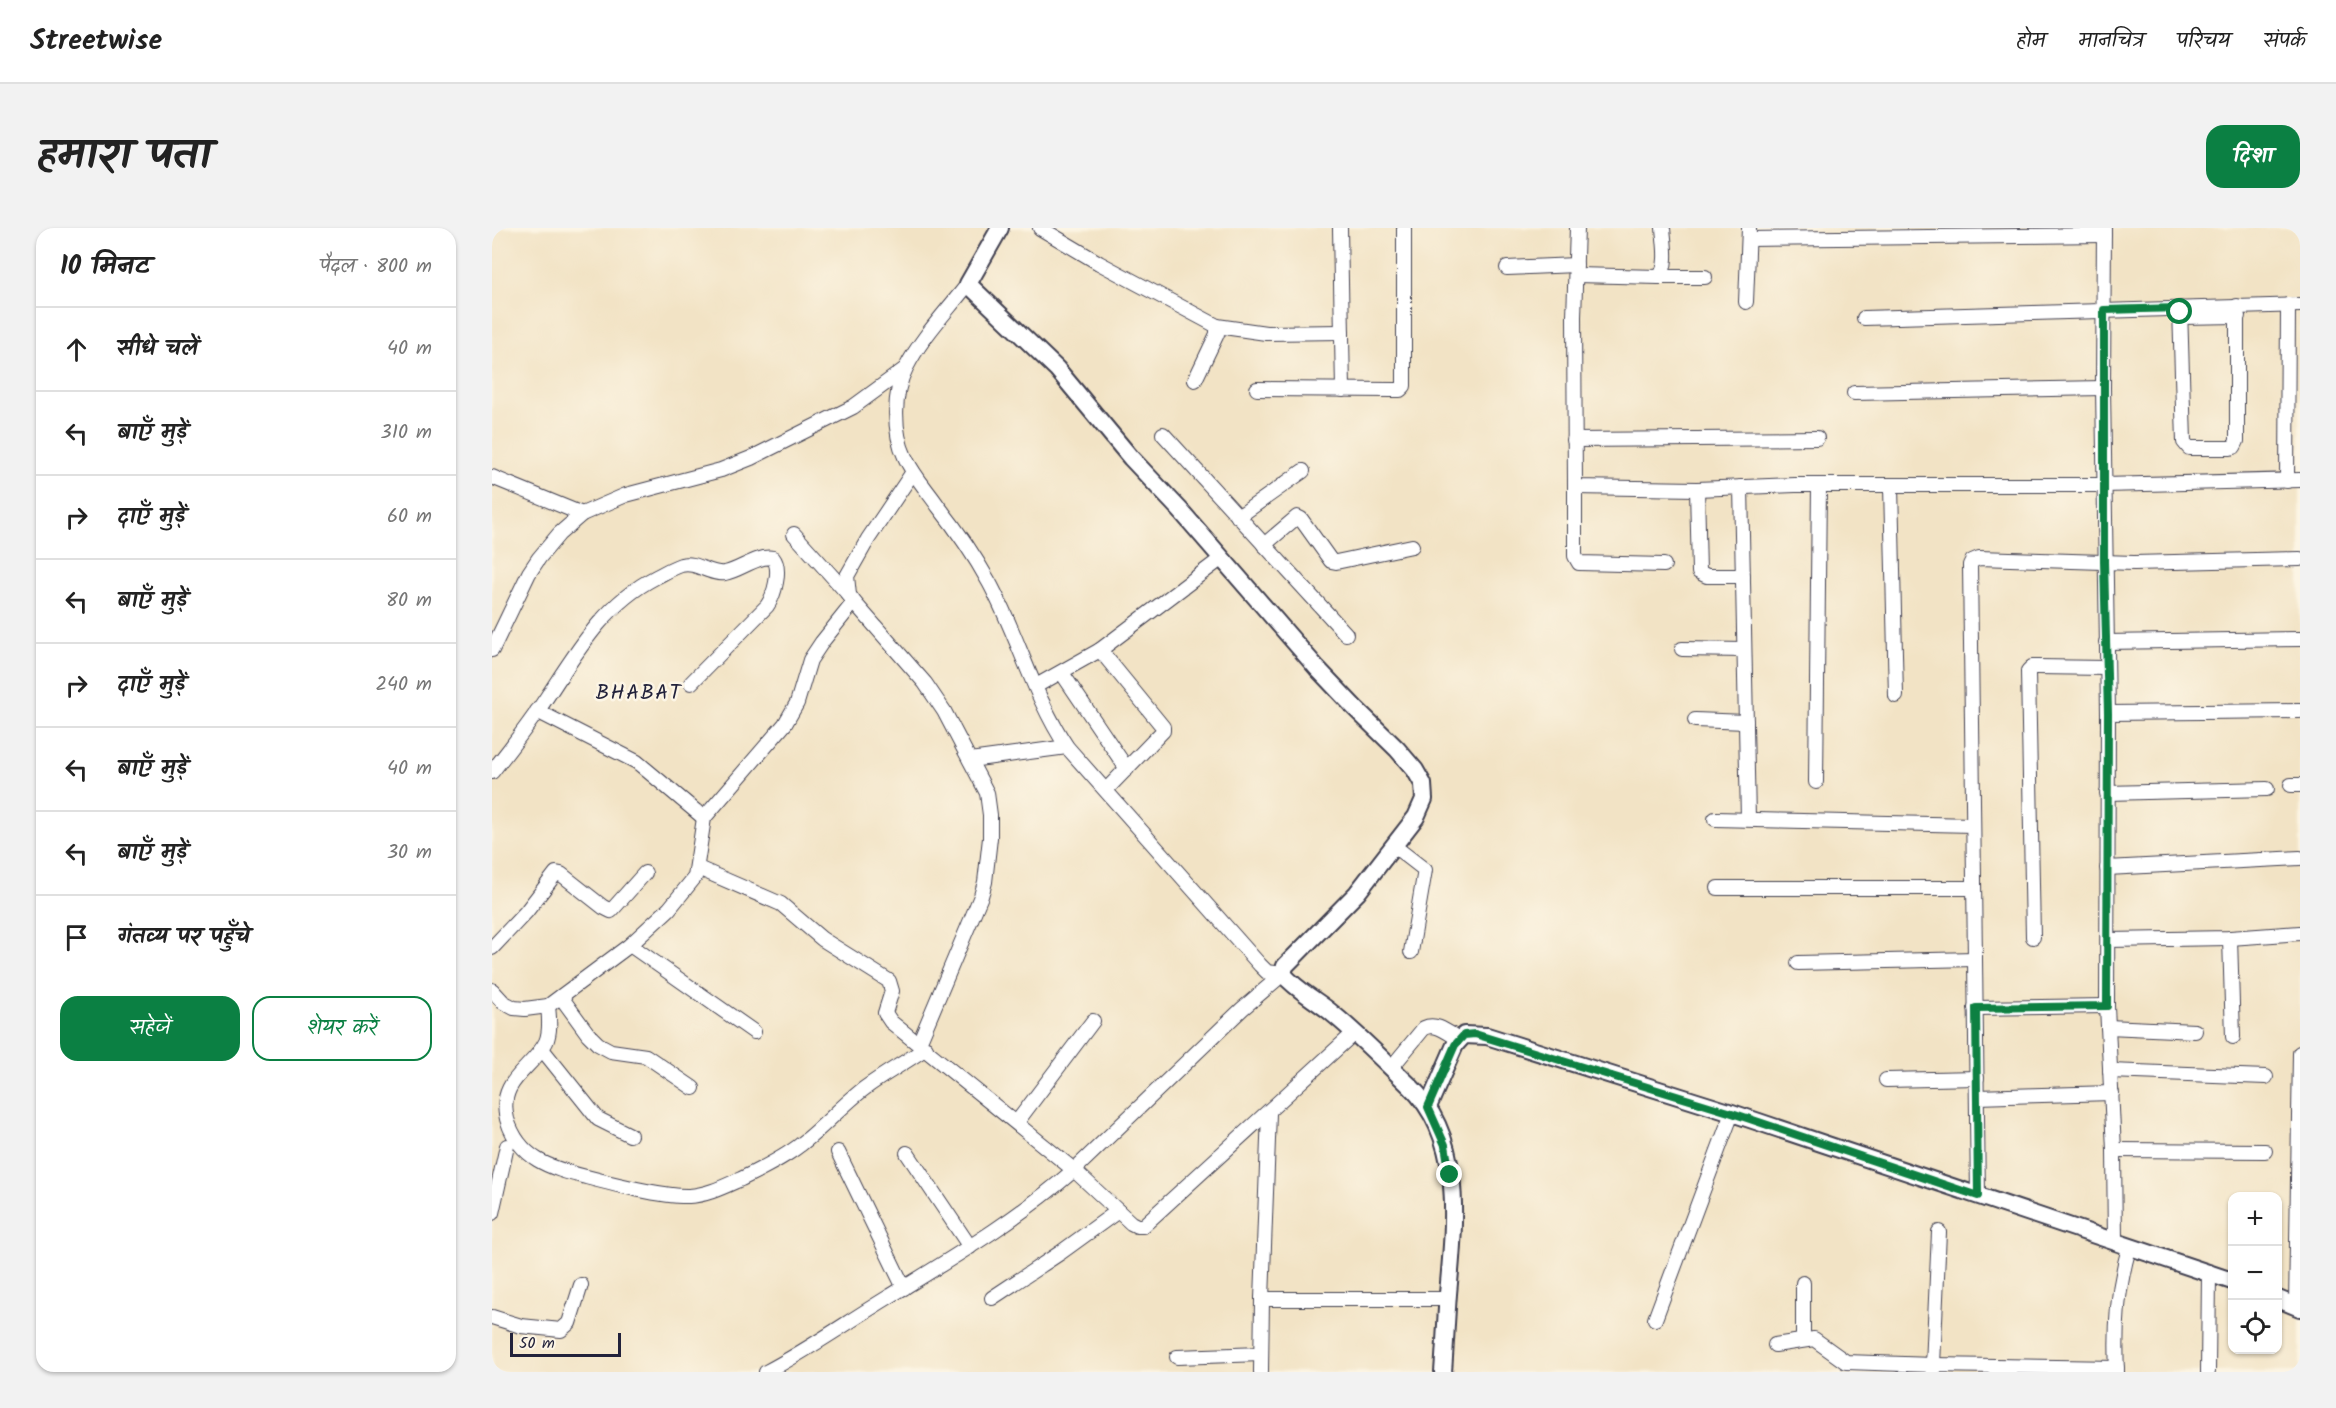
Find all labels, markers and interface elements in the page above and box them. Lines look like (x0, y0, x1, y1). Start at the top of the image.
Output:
text: Streetwise (30, 19, 162, 64)
text: होम (2016, 25, 2045, 58)
text: मानचित्र (2078, 25, 2144, 58)
text: परिचय (2177, 25, 2230, 58)
text: संपर्क (2263, 25, 2306, 58)
text: हमारा पता (36, 123, 211, 190)
button: दिशा (2206, 125, 2300, 188)
text: 10 मिनट (60, 246, 150, 288)
text: पैदल · 800 m (320, 251, 432, 283)
route start (2166, 298, 2192, 324)
text: सीधे चलें (117, 332, 198, 367)
icon: ahead (60, 333, 93, 366)
text: 40 m (387, 333, 432, 365)
text: बाएँ मुड़ें (117, 416, 188, 451)
icon: left (60, 417, 93, 450)
text: 310 m (380, 417, 432, 449)
text: दाएँ मुड़ें (117, 500, 186, 535)
icon: right (60, 501, 93, 534)
text: 60 m (387, 501, 432, 533)
text: बाएँ मुड़ें (117, 584, 188, 619)
icon: left (60, 585, 93, 618)
text: 80 m (386, 585, 432, 617)
text: दाएँ मुड़ें (117, 668, 186, 703)
icon: right (60, 669, 93, 702)
text: 240 m (375, 669, 432, 701)
district label: BHABAT (596, 677, 683, 710)
text: बाएँ मुड़ें (117, 752, 188, 787)
icon: left (60, 753, 93, 786)
text: 40 m (387, 753, 432, 785)
text: बाएँ मुड़ें (117, 836, 188, 871)
icon: left (60, 837, 93, 870)
text: 30 m (387, 837, 432, 869)
text: गंतव्य पर पहुँचे (117, 920, 250, 955)
icon: arrive (60, 921, 93, 954)
button: सहेजें (60, 996, 240, 1061)
button: शेयर करें (252, 996, 432, 1061)
route end (1436, 1161, 1462, 1187)
map controls (2228, 1192, 2282, 1354)
button: + (2228, 1192, 2282, 1246)
button: − (2228, 1246, 2282, 1300)
button: locate (2228, 1300, 2282, 1354)
scale bar (510, 1330, 621, 1358)
text: 50 m (519, 1331, 555, 1356)

